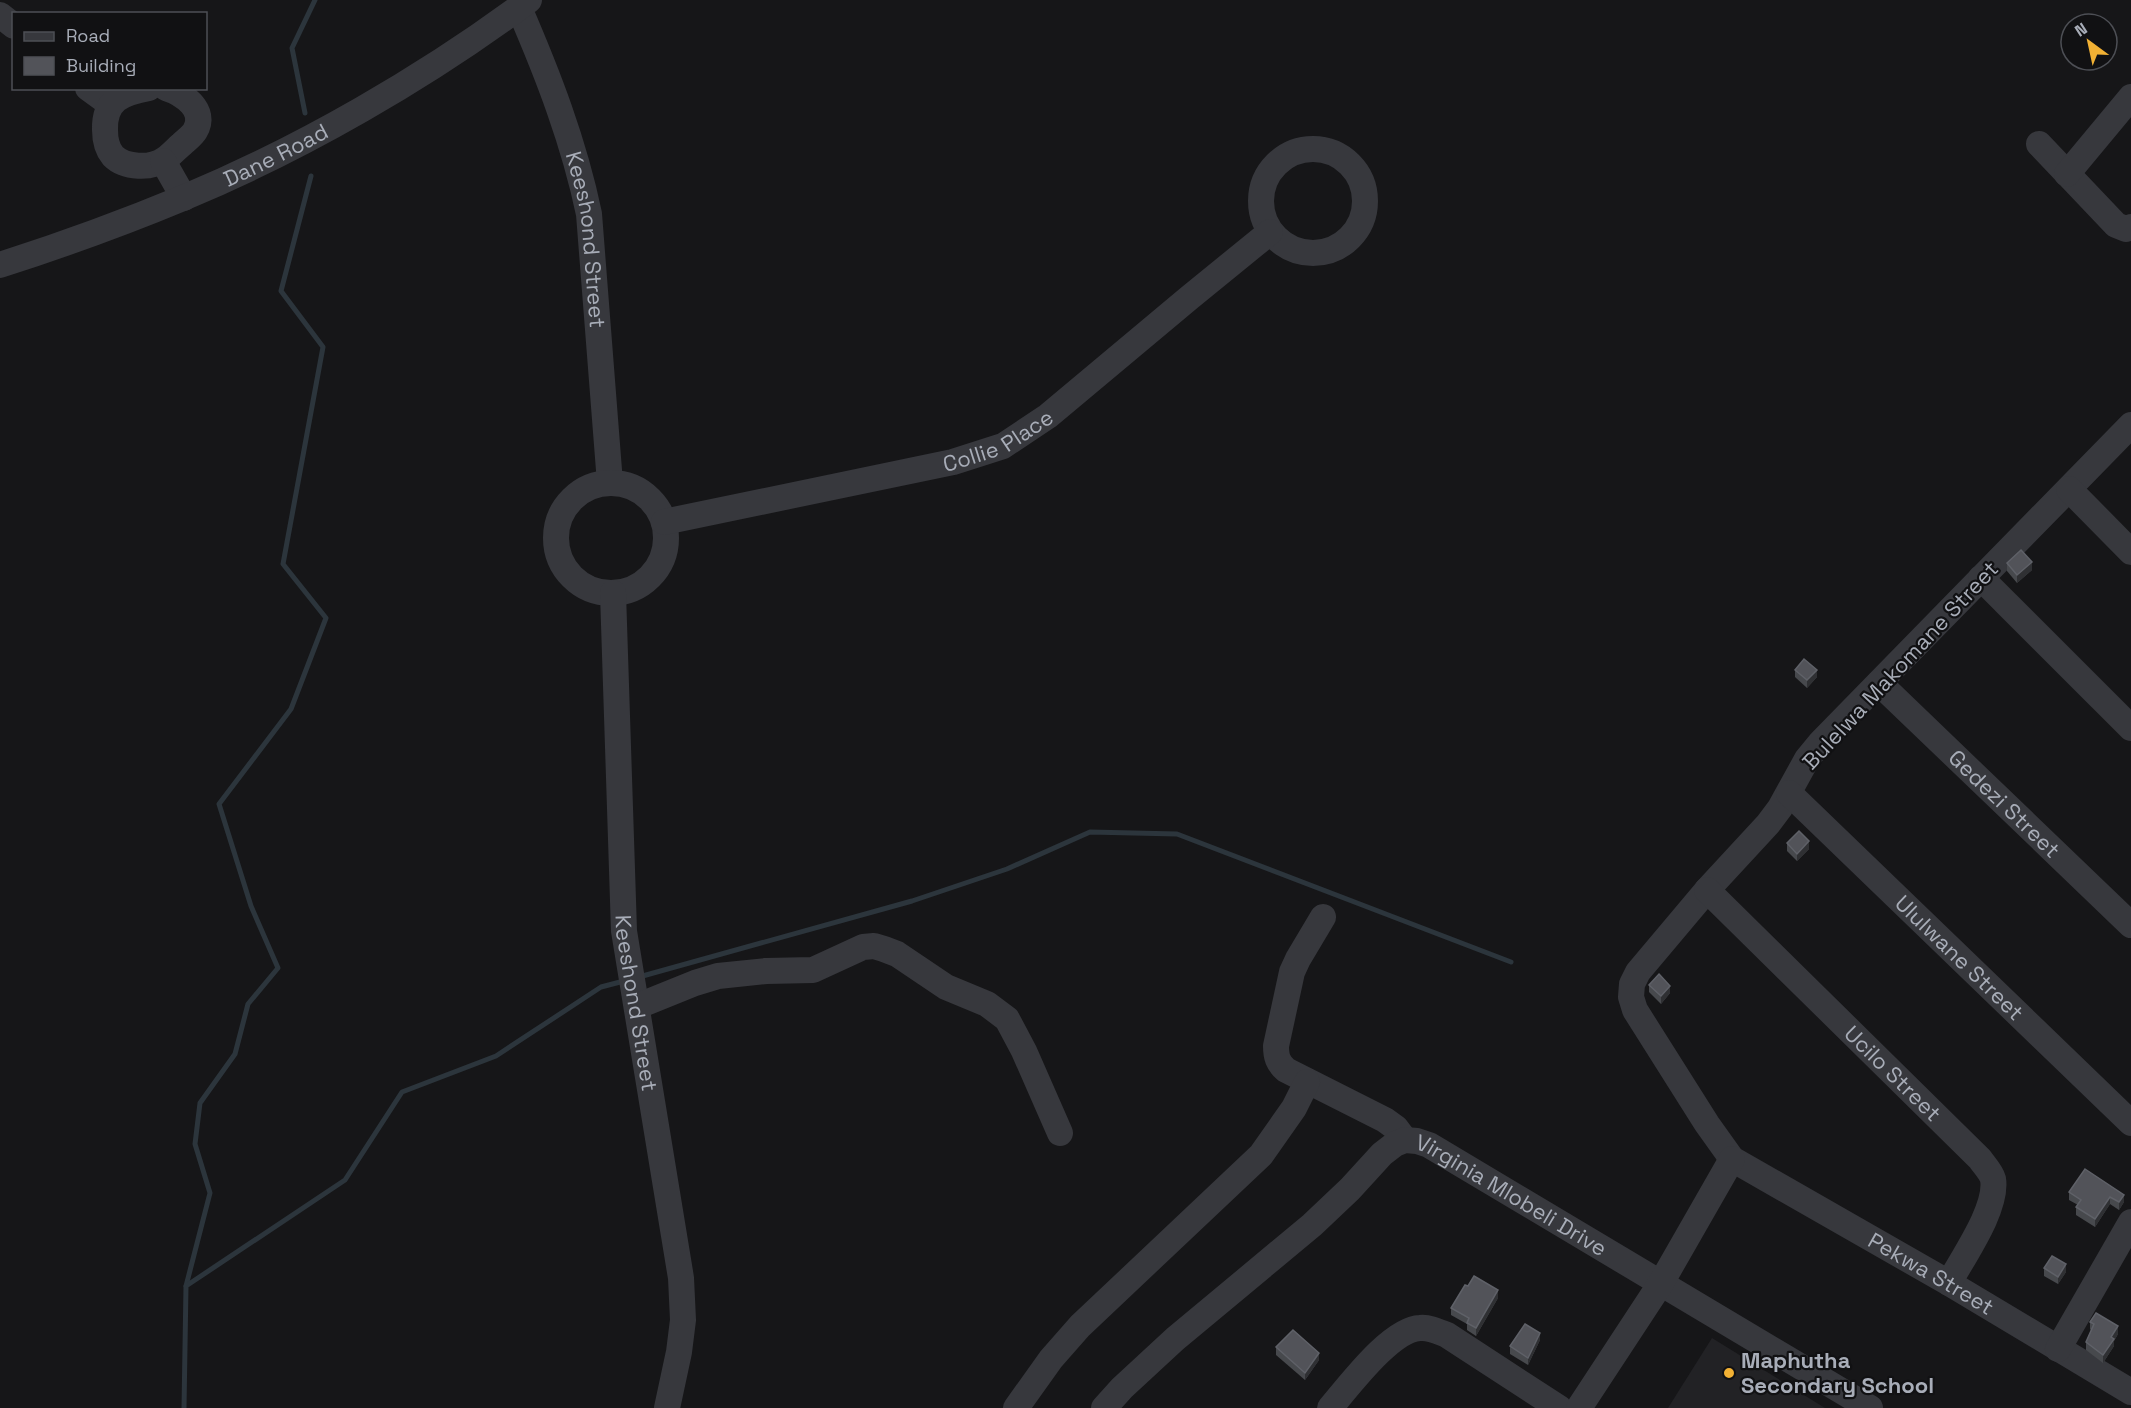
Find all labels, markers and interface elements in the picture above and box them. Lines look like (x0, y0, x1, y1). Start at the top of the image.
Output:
legend (12, 12, 207, 90)
north arrow (2059, 12, 2119, 72)
text: N (2071, 18, 2091, 42)
text: Road (66, 24, 110, 47)
text: Building (66, 54, 136, 77)
street label: Dane Road (219, 117, 333, 193)
street label: Keeshond Street (560, 148, 612, 329)
street label: Collie Place (940, 403, 1058, 478)
street label: Bulelwa Makomane Street (1796, 555, 2004, 775)
street label: Gedezi Street (1943, 743, 2066, 864)
street label: Ululwane Street (1889, 889, 2030, 1026)
street label: Keeshond Street (609, 914, 664, 1093)
street label: Ucilo Street (1839, 1019, 1947, 1127)
street label: Virginia Mlobeli Drive (1412, 1128, 1612, 1262)
street label: Pekwa Street (1863, 1226, 1999, 1321)
place label: Maphutha Secondary School (1741, 1346, 1934, 1399)
marker: Maphutha Secondary School (1722, 1366, 1736, 1380)

